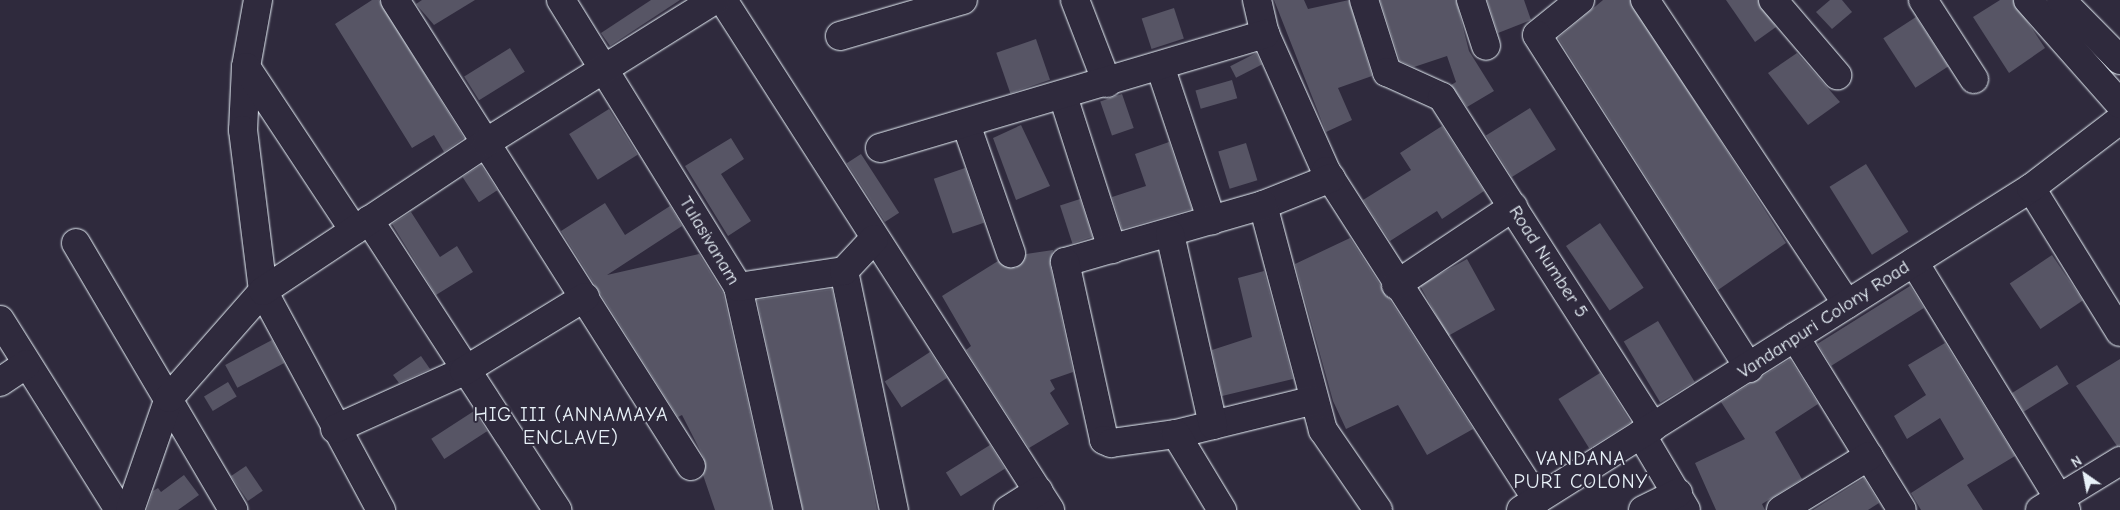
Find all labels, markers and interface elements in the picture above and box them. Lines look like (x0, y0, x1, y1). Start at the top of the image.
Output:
street label: Tulasivanam (674, 193, 744, 289)
street label: Road Number 5 (1503, 202, 1593, 322)
street label: Vandanpuri Colony Road (1734, 256, 1914, 384)
district label: HIG III (ANNAMAYA ENCLAVE) (471, 403, 671, 450)
district label: VANDANA PURI COLONY (1512, 446, 1650, 493)
north arrow (2060, 450, 2110, 500)
text: N (2068, 452, 2085, 472)

